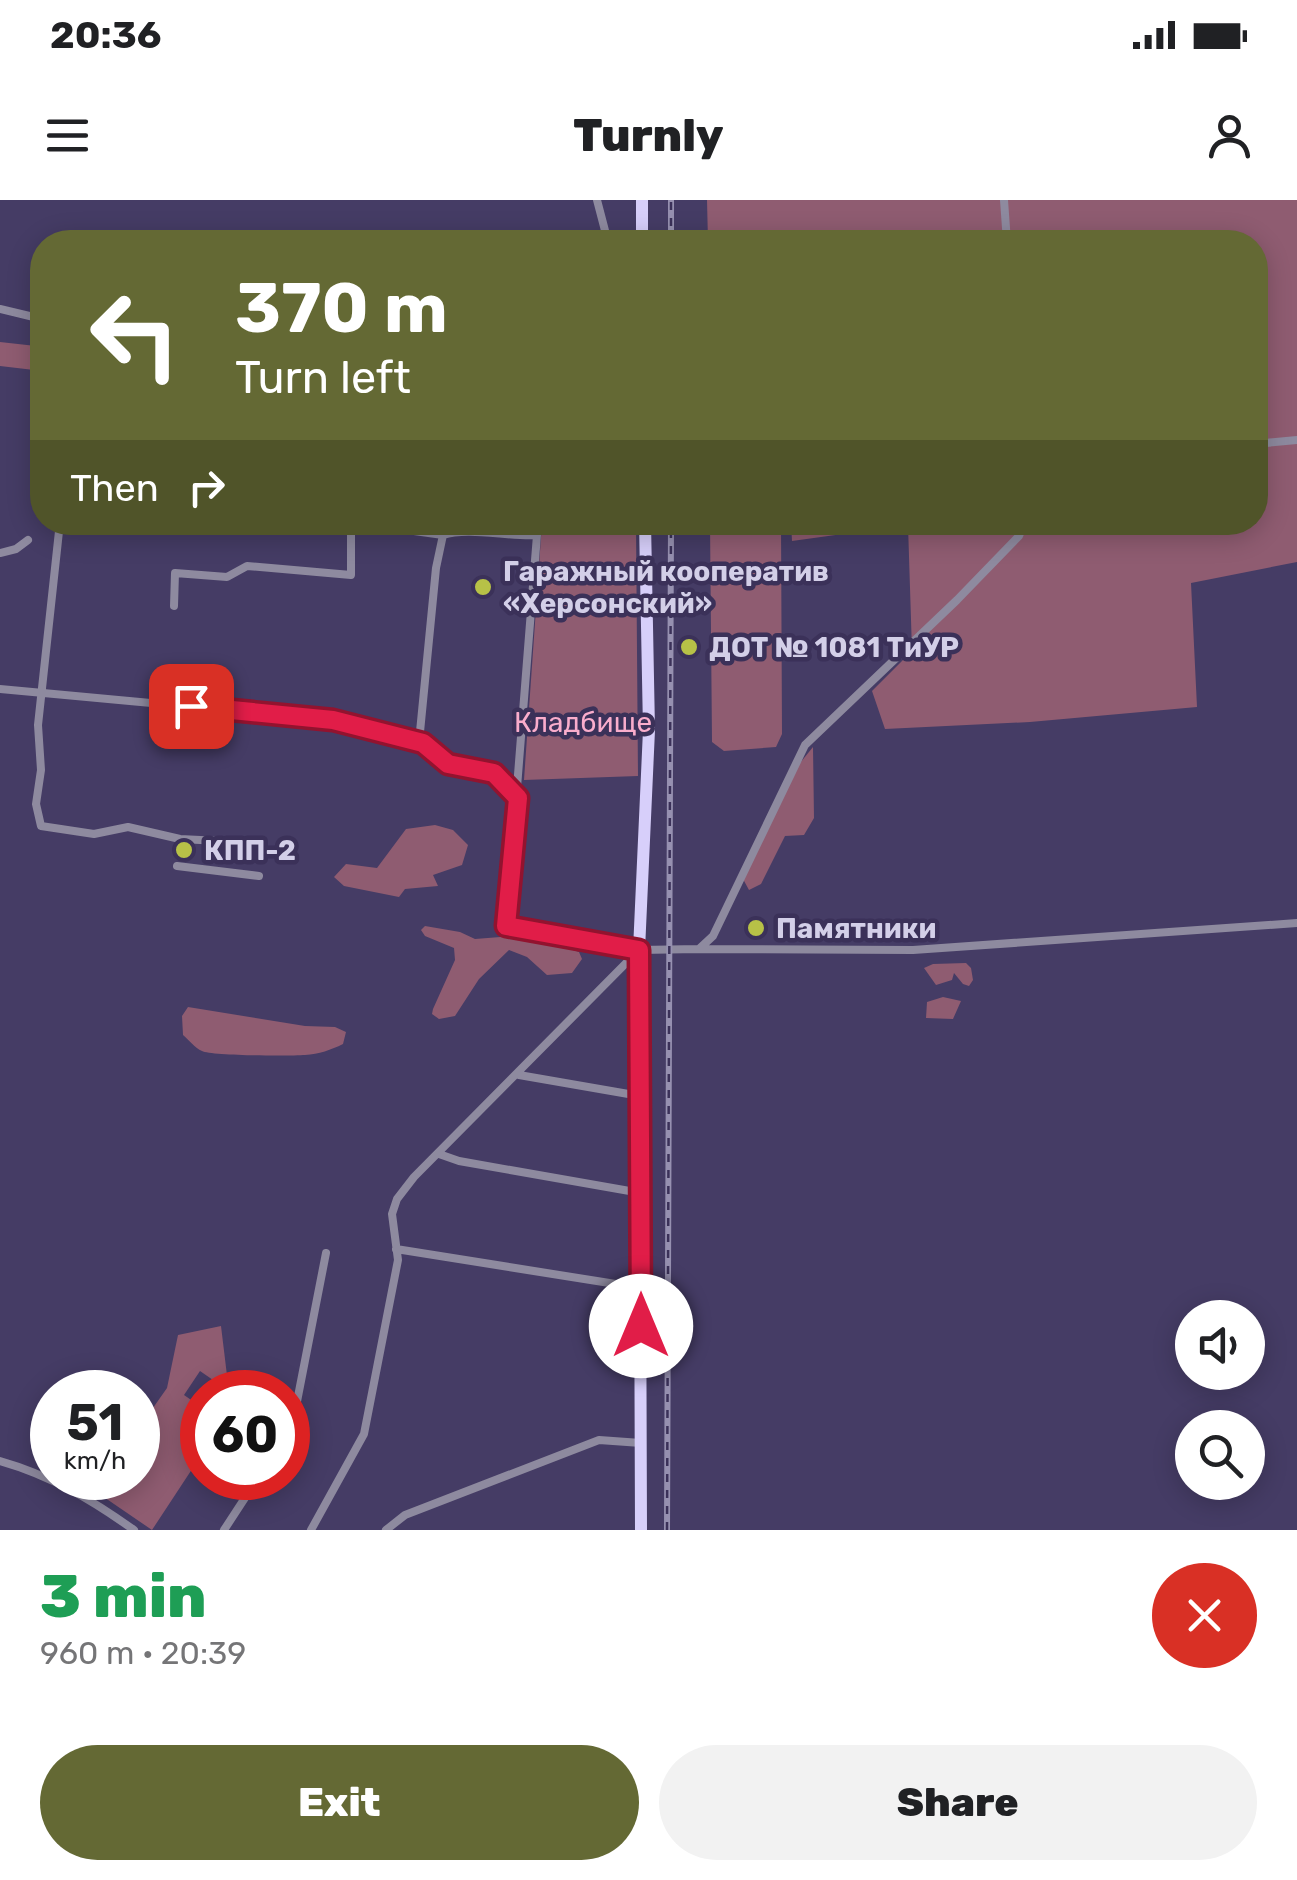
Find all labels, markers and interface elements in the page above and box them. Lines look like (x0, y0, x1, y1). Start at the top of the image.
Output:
text: 20:36 (50, 12, 161, 58)
icon: menu (40, 108, 95, 163)
icon: person (1202, 108, 1257, 163)
text: Turnly (573, 109, 724, 162)
text: 370 m (235, 267, 448, 350)
icon: left (70, 270, 200, 400)
text: Turn left (235, 351, 411, 404)
icon: right (179, 460, 234, 515)
text: Then (70, 465, 159, 511)
place label: Гаражный кооператив «Херсонский» (503, 555, 829, 620)
marker: Гаражный кооператив «Херсонский» (472, 576, 494, 598)
place label: ДОТ № 1081 ТиУР (709, 631, 959, 664)
marker: ДОТ № 1081 ТиУР (678, 636, 700, 658)
pin (149, 664, 234, 749)
icon: arrive (164, 679, 219, 734)
park label: Кладбище (514, 706, 652, 739)
place label: КПП-2 (204, 834, 296, 867)
marker: КПП-2 (173, 839, 195, 861)
place label: Памятники (776, 912, 936, 945)
marker: Памятники (745, 917, 767, 939)
position arrow (589, 1274, 693, 1378)
map controls (1175, 1300, 1265, 1500)
button: sound (1175, 1300, 1265, 1390)
speed limit sign: 60 (180, 1370, 310, 1500)
text: 51 (67, 1393, 123, 1453)
button: search (1175, 1410, 1265, 1500)
text: km/h (64, 1446, 126, 1475)
text: 3 min (40, 1561, 206, 1632)
button: close (1152, 1563, 1257, 1668)
text: 960 m · 20:39 (40, 1634, 246, 1672)
button: Exit (40, 1745, 639, 1860)
button: Share (659, 1745, 1257, 1860)

